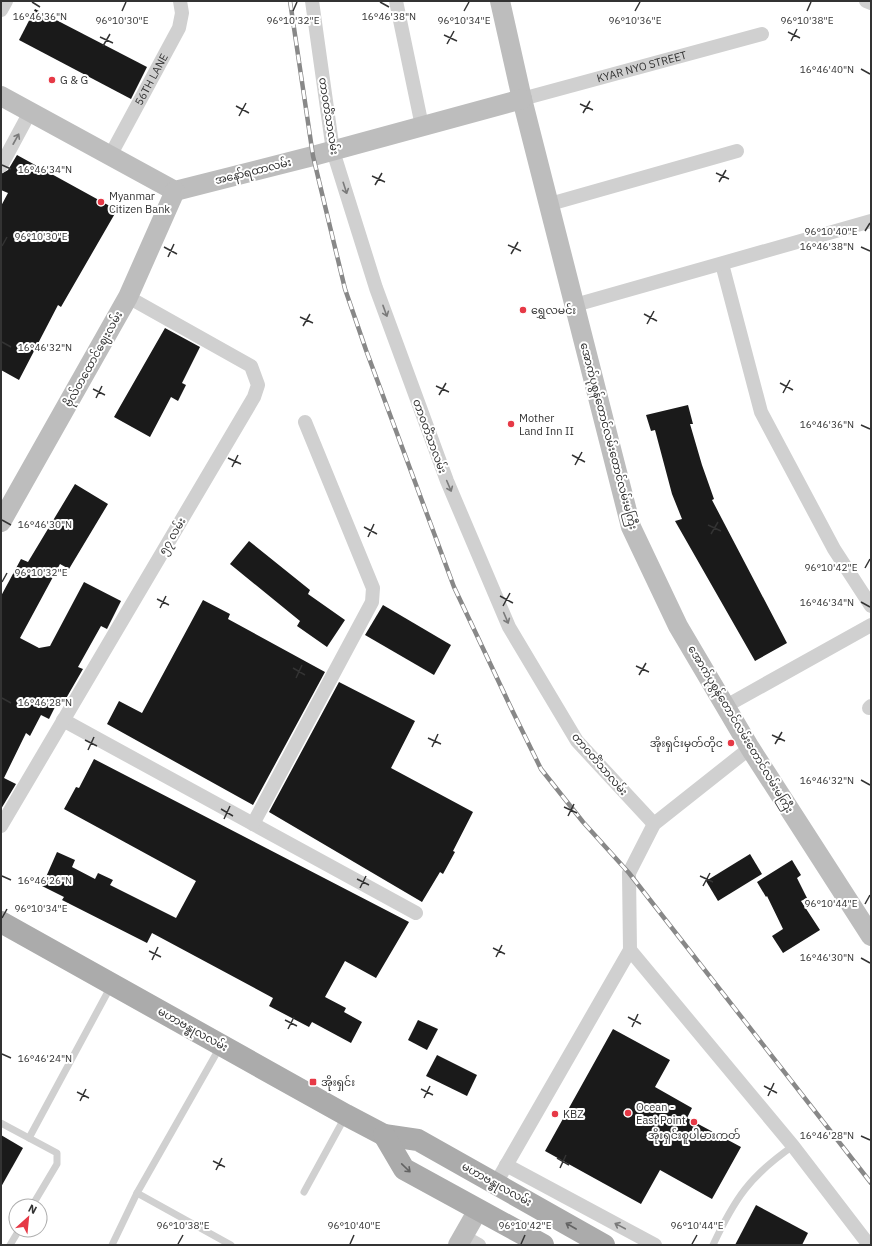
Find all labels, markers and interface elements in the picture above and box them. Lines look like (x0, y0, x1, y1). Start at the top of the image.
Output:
text: 16°46'36"N (13, 10, 67, 23)
text: 16°46'38"N (362, 10, 416, 23)
text: 96°10'30"E (95, 14, 149, 27)
text: 96°10'32"E (266, 14, 320, 27)
text: 96°10'34"E (437, 14, 491, 27)
text: 96°10'36"E (608, 14, 662, 27)
text: 96°10'38"E (780, 14, 834, 27)
street label: KYAR NYO STREET (595, 48, 689, 85)
street label: 56TH LANE (132, 51, 171, 108)
text: 16°46'40"N (800, 63, 854, 76)
place label: G & G (60, 73, 88, 87)
marker: G & G (47, 75, 57, 85)
street label: တာဝတိံသာလမ်း (316, 76, 342, 156)
one-way arrow (12, 133, 20, 145)
street label: အနော်ရထာလမ်း (213, 155, 293, 189)
text: 16°46'34"N (18, 163, 72, 176)
one-way arrow (341, 181, 349, 193)
place label: Myanmar Citizen Bank (109, 189, 170, 216)
marker: Myanmar Citizen Bank (96, 197, 106, 207)
text: 96°10'40"E (804, 225, 858, 238)
text: 96°10'30"E (14, 230, 68, 243)
text: 16°46'38"N (800, 240, 854, 253)
place label: ရွှေလမင်း (531, 303, 576, 319)
one-way arrow (381, 305, 389, 317)
marker: ရွှေလမင်း (518, 305, 528, 315)
street label: ဗိုလ်တထောင်ဈေးလမ်း (61, 309, 127, 410)
text: 16°46'32"N (18, 341, 72, 354)
street label: အောက်ပုစွန်တောင်လမ်းတောင်လမ်းမကြီး (575, 341, 641, 532)
street label: တာဝတိံသာလမ်း (410, 397, 450, 475)
place label: Mother Land Inn II (519, 411, 574, 438)
text: 16°46'36"N (800, 418, 854, 431)
marker: Mother Land Inn II (506, 419, 516, 429)
one-way arrow (446, 479, 453, 491)
street label: ၅၇ လမ်း (156, 515, 190, 558)
text: 16°46'30"N (18, 518, 72, 531)
text: 96°10'42"E (804, 561, 858, 574)
text: 96°10'32"E (14, 566, 68, 579)
text: 16°46'34"N (800, 596, 854, 609)
one-way arrow (502, 612, 510, 624)
street label: အောက်ပုစွန်တောင်လမ်းတောင်လမ်းမကြီး (684, 643, 797, 817)
text: 16°46'28"N (18, 696, 72, 709)
street label: တာဝတိံသာလမ်း (569, 730, 631, 798)
place label: အိုးရှင်းမှတ်တိုင (650, 736, 723, 752)
marker: အိုးရှင်းမှတ်တိုင (726, 738, 736, 748)
text: 16°46'32"N (800, 774, 854, 787)
text: 16°46'26"N (18, 874, 72, 887)
text: 96°10'44"E (804, 897, 858, 910)
text: 96°10'34"E (14, 902, 68, 915)
text: 16°46'30"N (800, 951, 854, 964)
street label: မဟာဗန္ဓုလလမ်း (154, 1004, 231, 1056)
text: 16°46'24"N (18, 1052, 72, 1065)
place label: အိုးရှင်း (321, 1075, 355, 1091)
marker: အိုးရှင်း (308, 1077, 318, 1087)
place label: Ocean - East Point (636, 1100, 686, 1127)
place label: KBZ (563, 1107, 584, 1121)
marker: Ocean - East Point (623, 1108, 633, 1118)
marker: KBZ (550, 1109, 560, 1119)
marker: အိုးရှင်းစူပါမားကတ် (689, 1117, 699, 1127)
place label: အိုးရှင်းစူပါမားကတ် (648, 1128, 740, 1144)
text: 16°46'28"N (800, 1129, 854, 1142)
street label: မဟာဗန္ဓုလလမ်း (458, 1159, 535, 1211)
one-way arrow (400, 1162, 410, 1172)
north arrow (8, 1198, 48, 1238)
text: N (26, 1201, 39, 1217)
text: 96°10'38"E (156, 1219, 210, 1232)
text: 96°10'40"E (327, 1219, 381, 1232)
text: 96°10'42"E (498, 1219, 552, 1232)
text: 96°10'44"E (670, 1219, 724, 1232)
one-way arrow (565, 1221, 577, 1229)
one-way arrow (615, 1222, 627, 1230)

